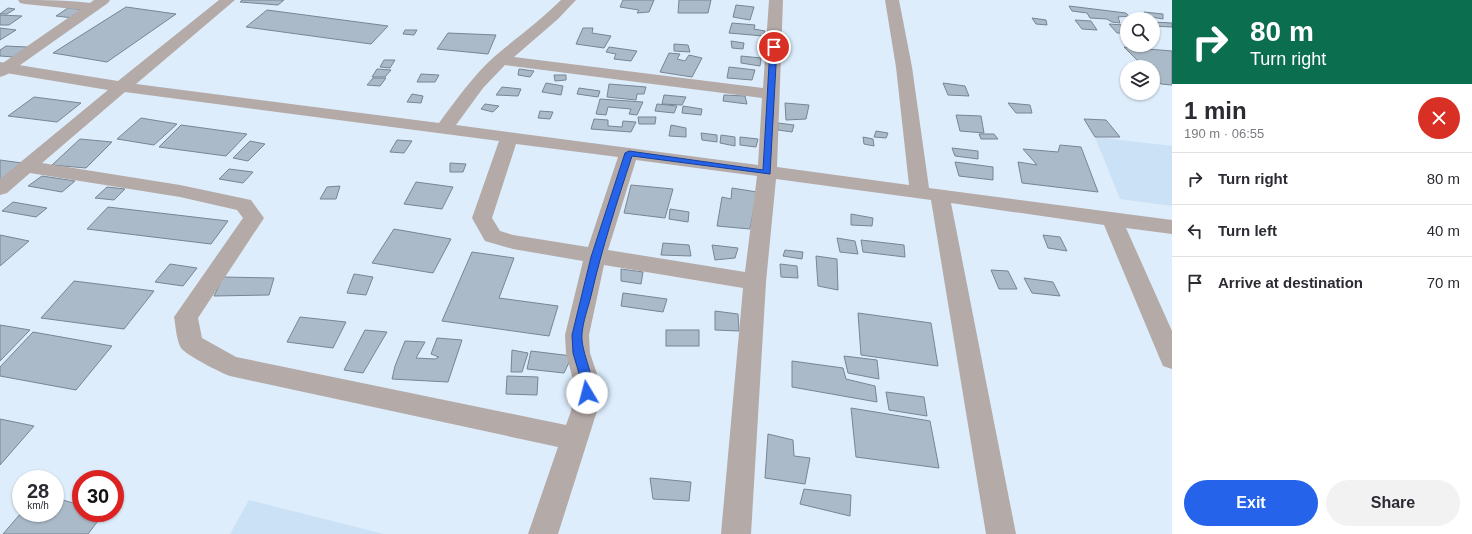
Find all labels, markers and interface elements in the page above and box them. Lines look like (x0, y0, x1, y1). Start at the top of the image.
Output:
map controls (1120, 12, 1160, 100)
button: search (1120, 12, 1160, 52)
icon: right (1184, 16, 1236, 68)
text: 80 m (1250, 16, 1314, 47)
pin (757, 30, 791, 64)
icon: arrive (763, 36, 785, 58)
text: Turn right (1250, 49, 1326, 69)
button: layers (1120, 60, 1160, 100)
text: 1 min (1184, 97, 1247, 124)
button: close (1418, 97, 1460, 139)
text: 190 m · 06:55 (1184, 126, 1264, 141)
icon: right (1184, 168, 1206, 190)
text: Turn right (1218, 170, 1288, 187)
text: 80 m (1427, 170, 1460, 187)
icon: left (1184, 220, 1206, 242)
text: Turn left (1218, 222, 1277, 239)
text: 40 m (1427, 222, 1460, 239)
icon: arrive (1184, 272, 1206, 294)
text: Arrive at destination (1218, 274, 1363, 291)
text: 70 m (1427, 274, 1460, 291)
position arrow (566, 372, 608, 414)
speed limit sign: 30 (72, 470, 124, 522)
text: 28 (27, 480, 49, 502)
button: Exit (1184, 480, 1318, 526)
button: Share (1326, 480, 1460, 526)
text: km/h (27, 500, 49, 511)

